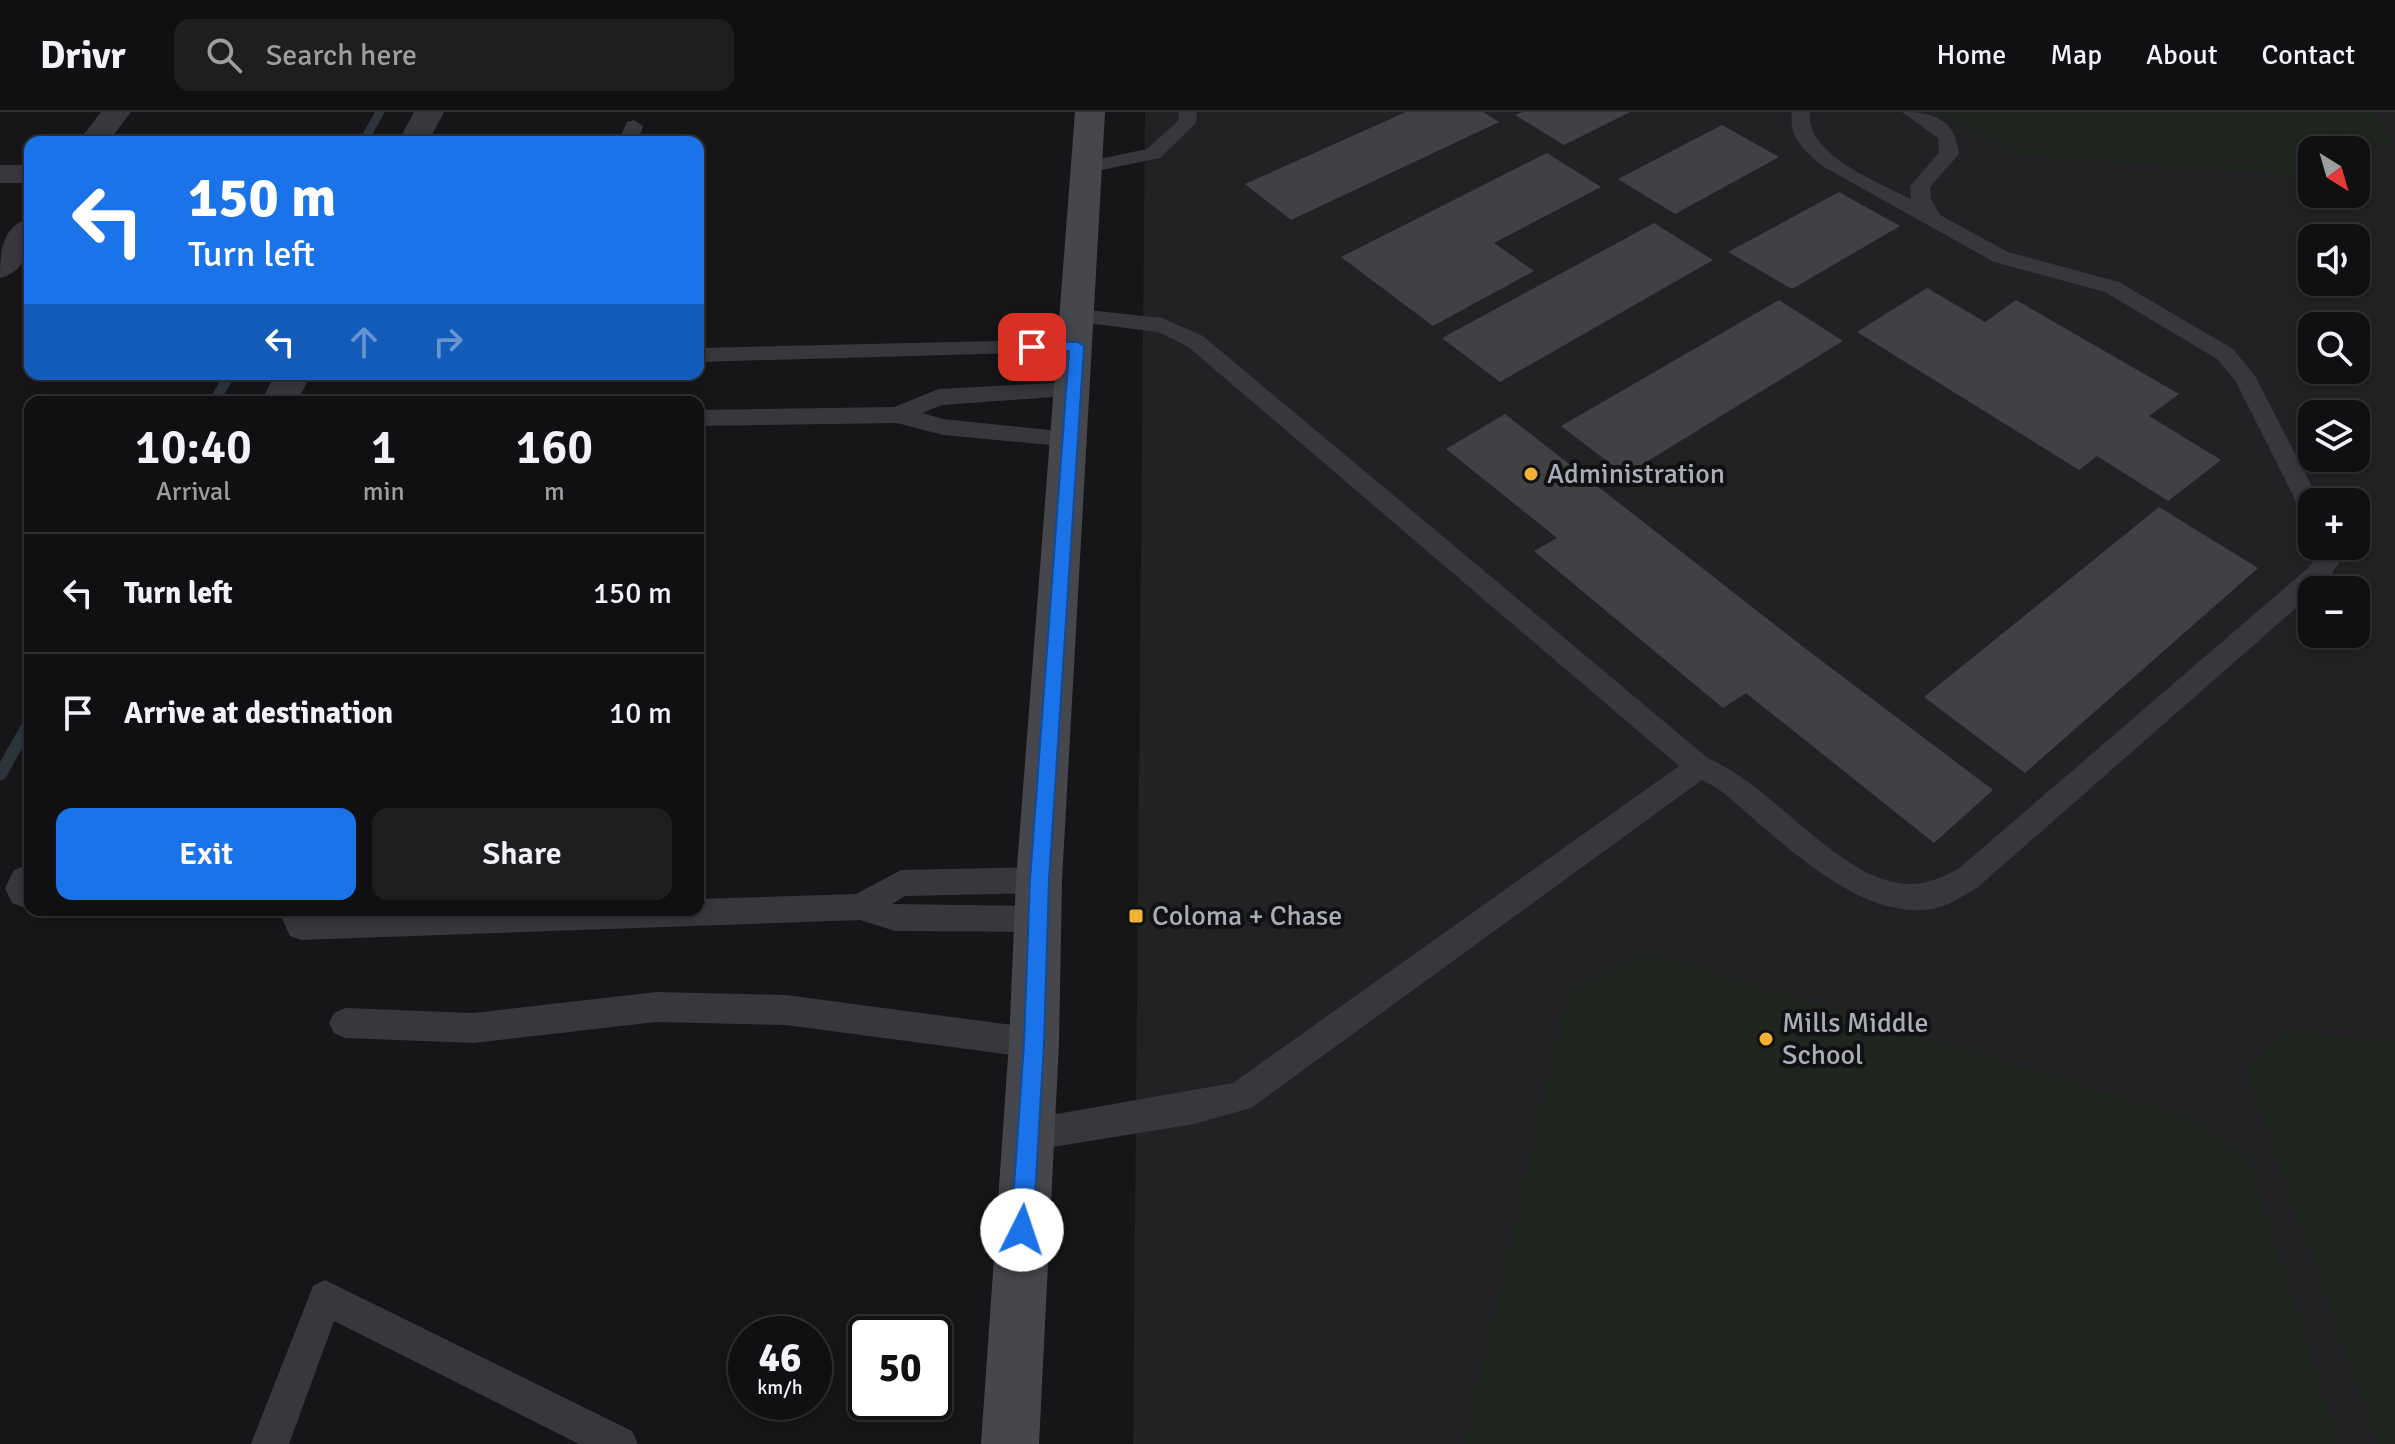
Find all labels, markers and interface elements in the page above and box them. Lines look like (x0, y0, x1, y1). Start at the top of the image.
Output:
search box (174, 19, 734, 91)
text: Drivr (40, 32, 126, 79)
icon: search (202, 33, 246, 77)
text: Search here (266, 37, 417, 74)
text: Home (1937, 38, 2006, 72)
text: Map (2050, 38, 2102, 72)
text: About (2146, 38, 2218, 72)
text: Contact (2262, 38, 2355, 72)
north arrow (2298, 136, 2370, 208)
map controls (2298, 136, 2370, 648)
text: 150 m (188, 163, 336, 232)
icon: left (56, 168, 160, 272)
button: sound (2298, 224, 2370, 296)
text: Turn left (188, 232, 315, 277)
button: search (2298, 312, 2370, 384)
pin (998, 313, 1066, 381)
icon: left (258, 320, 302, 364)
icon: ahead (342, 320, 386, 364)
icon: right (426, 320, 470, 364)
icon: arrive (1010, 325, 1054, 369)
button: layers (2298, 400, 2370, 472)
text: 10:40 (135, 418, 252, 477)
text: 1 (371, 418, 397, 477)
text: 160 (515, 418, 593, 477)
place label: Administration (1547, 457, 1725, 491)
marker: Administration (1522, 465, 1540, 483)
text: Arrival (156, 476, 231, 508)
text: min (363, 476, 405, 508)
text: m (544, 476, 565, 508)
button: + (2298, 488, 2370, 560)
icon: left (56, 571, 100, 615)
text: Turn left (124, 575, 233, 612)
text: 150 m (593, 575, 672, 612)
button: − (2298, 576, 2370, 648)
icon: arrive (56, 691, 100, 735)
text: Arrive at destination (124, 695, 393, 732)
text: 10 m (609, 695, 672, 732)
button: Exit (56, 808, 356, 900)
button: Share (372, 808, 672, 900)
place label: Coloma + Chase (1152, 899, 1342, 933)
marker: Coloma + Chase (1127, 907, 1145, 925)
place label: Mills Middle School (1782, 1006, 1929, 1072)
marker: Mills Middle School (1757, 1030, 1775, 1048)
position arrow (980, 1188, 1064, 1272)
speed limit sign: 50 (848, 1316, 952, 1420)
text: 46 (758, 1333, 802, 1383)
text: km/h (757, 1375, 803, 1400)

